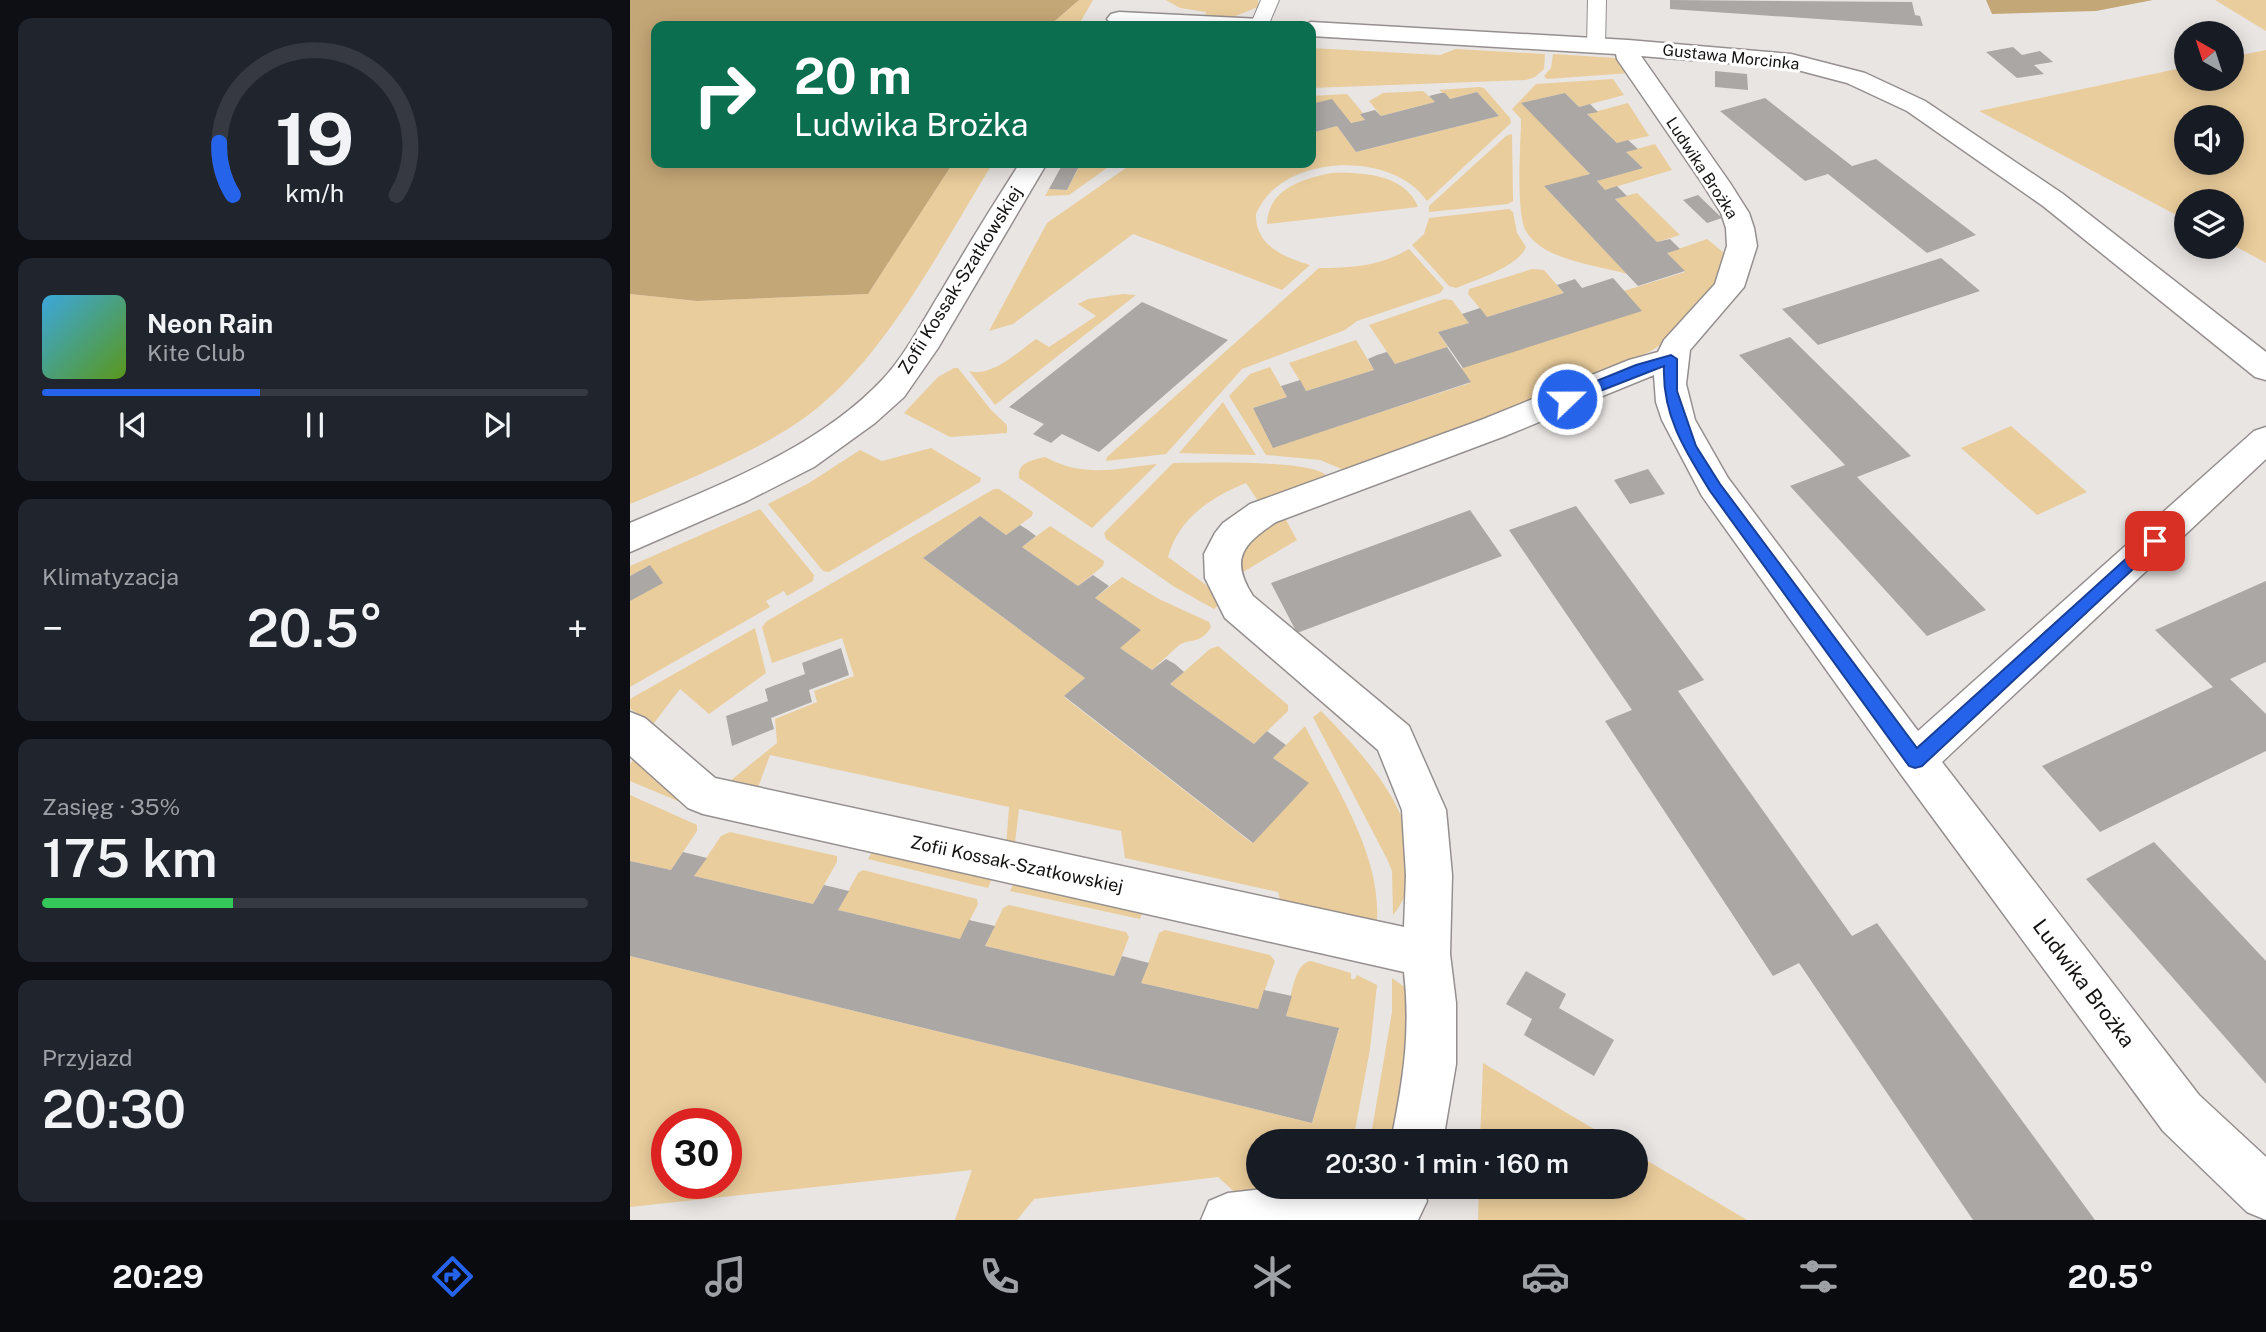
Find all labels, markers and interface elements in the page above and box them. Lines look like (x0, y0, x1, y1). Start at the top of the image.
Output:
north arrow (2174, 21, 2244, 91)
map controls (2174, 21, 2244, 259)
street label: Gustawa Morcinka (1662, 40, 1800, 74)
text: 20 m (794, 47, 912, 105)
icon: right (679, 49, 770, 140)
text: 19 (275, 97, 355, 182)
button: sound (2174, 105, 2244, 175)
text: Ludwika Brożka (794, 106, 1028, 143)
street label: Ludwika Brożka (1662, 114, 1742, 222)
text: km/h (286, 178, 344, 208)
street label: Zofii Kossak-Szatkowskiej (894, 182, 1026, 378)
button: layers (2174, 189, 2244, 259)
text: Neon Rain (147, 308, 273, 339)
text: Kite Club (147, 339, 245, 366)
position arrow (1530, 362, 1604, 436)
icon: previous (114, 406, 152, 444)
icon: pause (296, 406, 334, 444)
icon: next (478, 406, 516, 444)
pin (2125, 511, 2185, 571)
icon: arrive (2136, 522, 2174, 560)
text: Klimatyzacja (42, 563, 179, 590)
text: 20.5° (247, 598, 383, 659)
text: − (42, 606, 63, 651)
text: + (567, 606, 588, 651)
text: Zasięg · 35% (42, 793, 180, 820)
text: 175 km (42, 828, 218, 889)
street label: Zofii Kossak-Szatkowskiej (909, 831, 1125, 897)
street label: Ludwika Brożka (2028, 914, 2140, 1052)
text: Przyjazd (42, 1044, 132, 1071)
text: 20:30 (42, 1079, 186, 1140)
speed limit sign: 30 (651, 1108, 742, 1199)
text: 20:30 · 1 min · 160 m (1325, 1148, 1569, 1179)
icon: directions (428, 1252, 477, 1301)
icon: music (701, 1252, 750, 1301)
icon: phone (975, 1252, 1024, 1301)
icon: climate (1248, 1252, 1297, 1301)
icon: car (1521, 1252, 1570, 1301)
icon: filters (1794, 1252, 1843, 1301)
text: 20:29 (112, 1258, 204, 1295)
text: 20.5° (2068, 1258, 2154, 1295)

